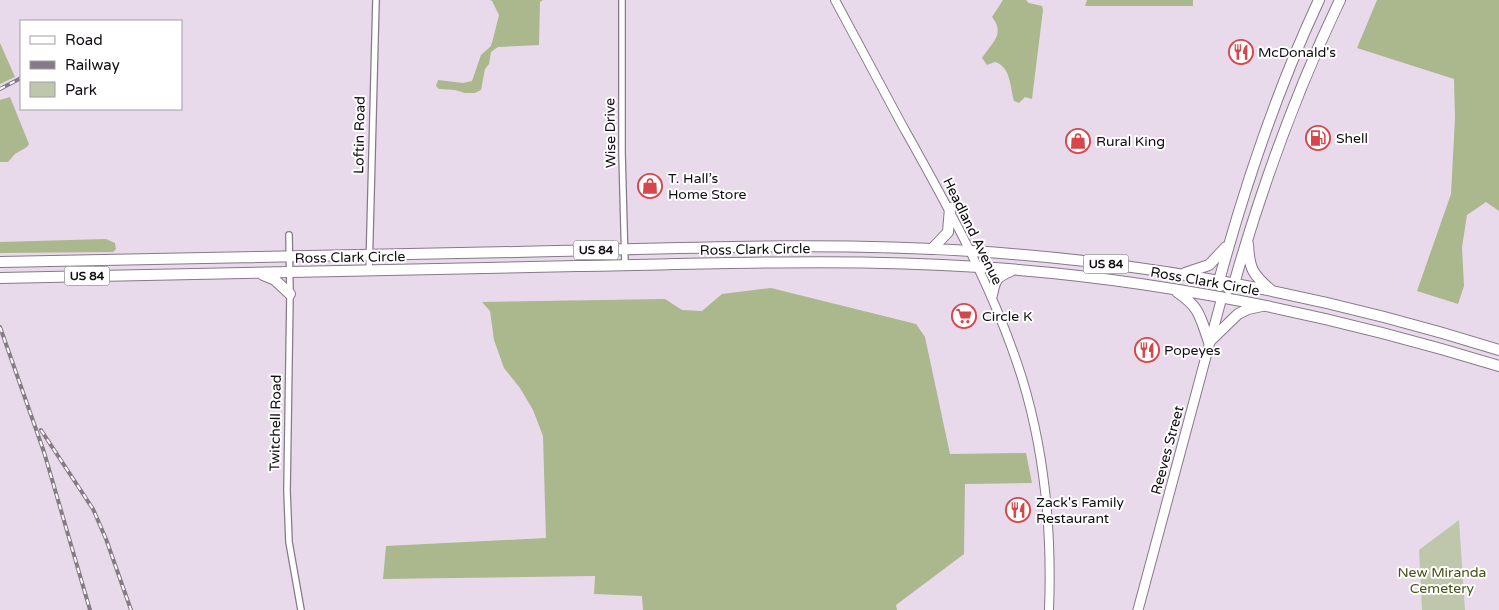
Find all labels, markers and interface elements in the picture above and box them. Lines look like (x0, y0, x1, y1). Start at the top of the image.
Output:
legend (20, 20, 182, 110)
text: Road (65, 31, 103, 49)
restaurant icon: McDonald's (1228, 39, 1254, 65)
place label: McDonald's (1258, 44, 1336, 61)
text: Railway (65, 56, 120, 74)
text: Park (65, 81, 97, 99)
street label: Loftin Road (350, 96, 369, 174)
street label: Wise Drive (601, 98, 620, 168)
fuel station icon: Shell (1305, 125, 1331, 151)
shop icon: Rural King (1065, 128, 1091, 154)
place label: Shell (1336, 130, 1368, 147)
place label: Rural King (1096, 133, 1165, 150)
place label: T. Hall’s Home Store (668, 170, 747, 203)
shop icon: T. Hall’s Home Store (637, 173, 663, 199)
street label: Headland Avenue (939, 175, 1006, 288)
road number: US 84 (574, 240, 618, 260)
street label: Ross Clark Circle (700, 240, 810, 259)
street label: Ross Clark Circle (295, 248, 405, 267)
road number: US 84 (1084, 254, 1128, 274)
street label: Ross Clark Circle (1149, 264, 1261, 299)
road number: US 84 (64, 266, 110, 286)
supermarket icon: Circle K (951, 303, 977, 329)
place label: Circle K (982, 308, 1032, 325)
restaurant icon: Popeyes (1134, 337, 1160, 363)
place label: Popeyes (1164, 342, 1221, 359)
street label: Twitchell Road (266, 374, 285, 472)
street label: Reeves Street (1147, 403, 1188, 496)
place label: Zack's Family Restaurant (1036, 494, 1124, 527)
restaurant icon: Zack's Family Restaurant (1005, 497, 1031, 523)
park label: New Miranda Cemetery (1398, 564, 1486, 597)

